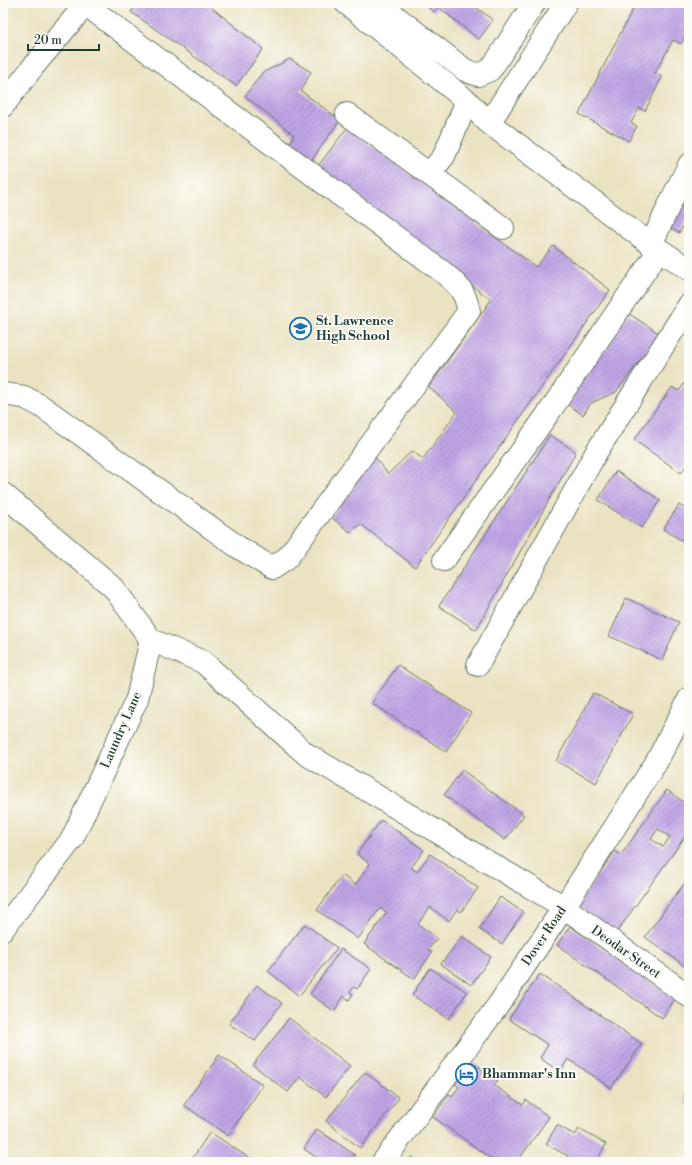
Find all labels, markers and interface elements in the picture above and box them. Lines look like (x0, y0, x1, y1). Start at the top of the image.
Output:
scale bar (28, 26, 99, 52)
text: 20 m (34, 33, 62, 48)
place label: St. Lawrence High School (316, 313, 394, 344)
school or university icon: St. Lawrence High School (288, 315, 314, 341)
street label: Laundry Lane (97, 689, 145, 771)
street label: Dover Road (518, 903, 570, 969)
street label: Deodar Street (588, 922, 664, 982)
hotel icon: Bhammar's Inn (454, 1061, 480, 1087)
place label: Bhammar's Inn (482, 1066, 576, 1082)

